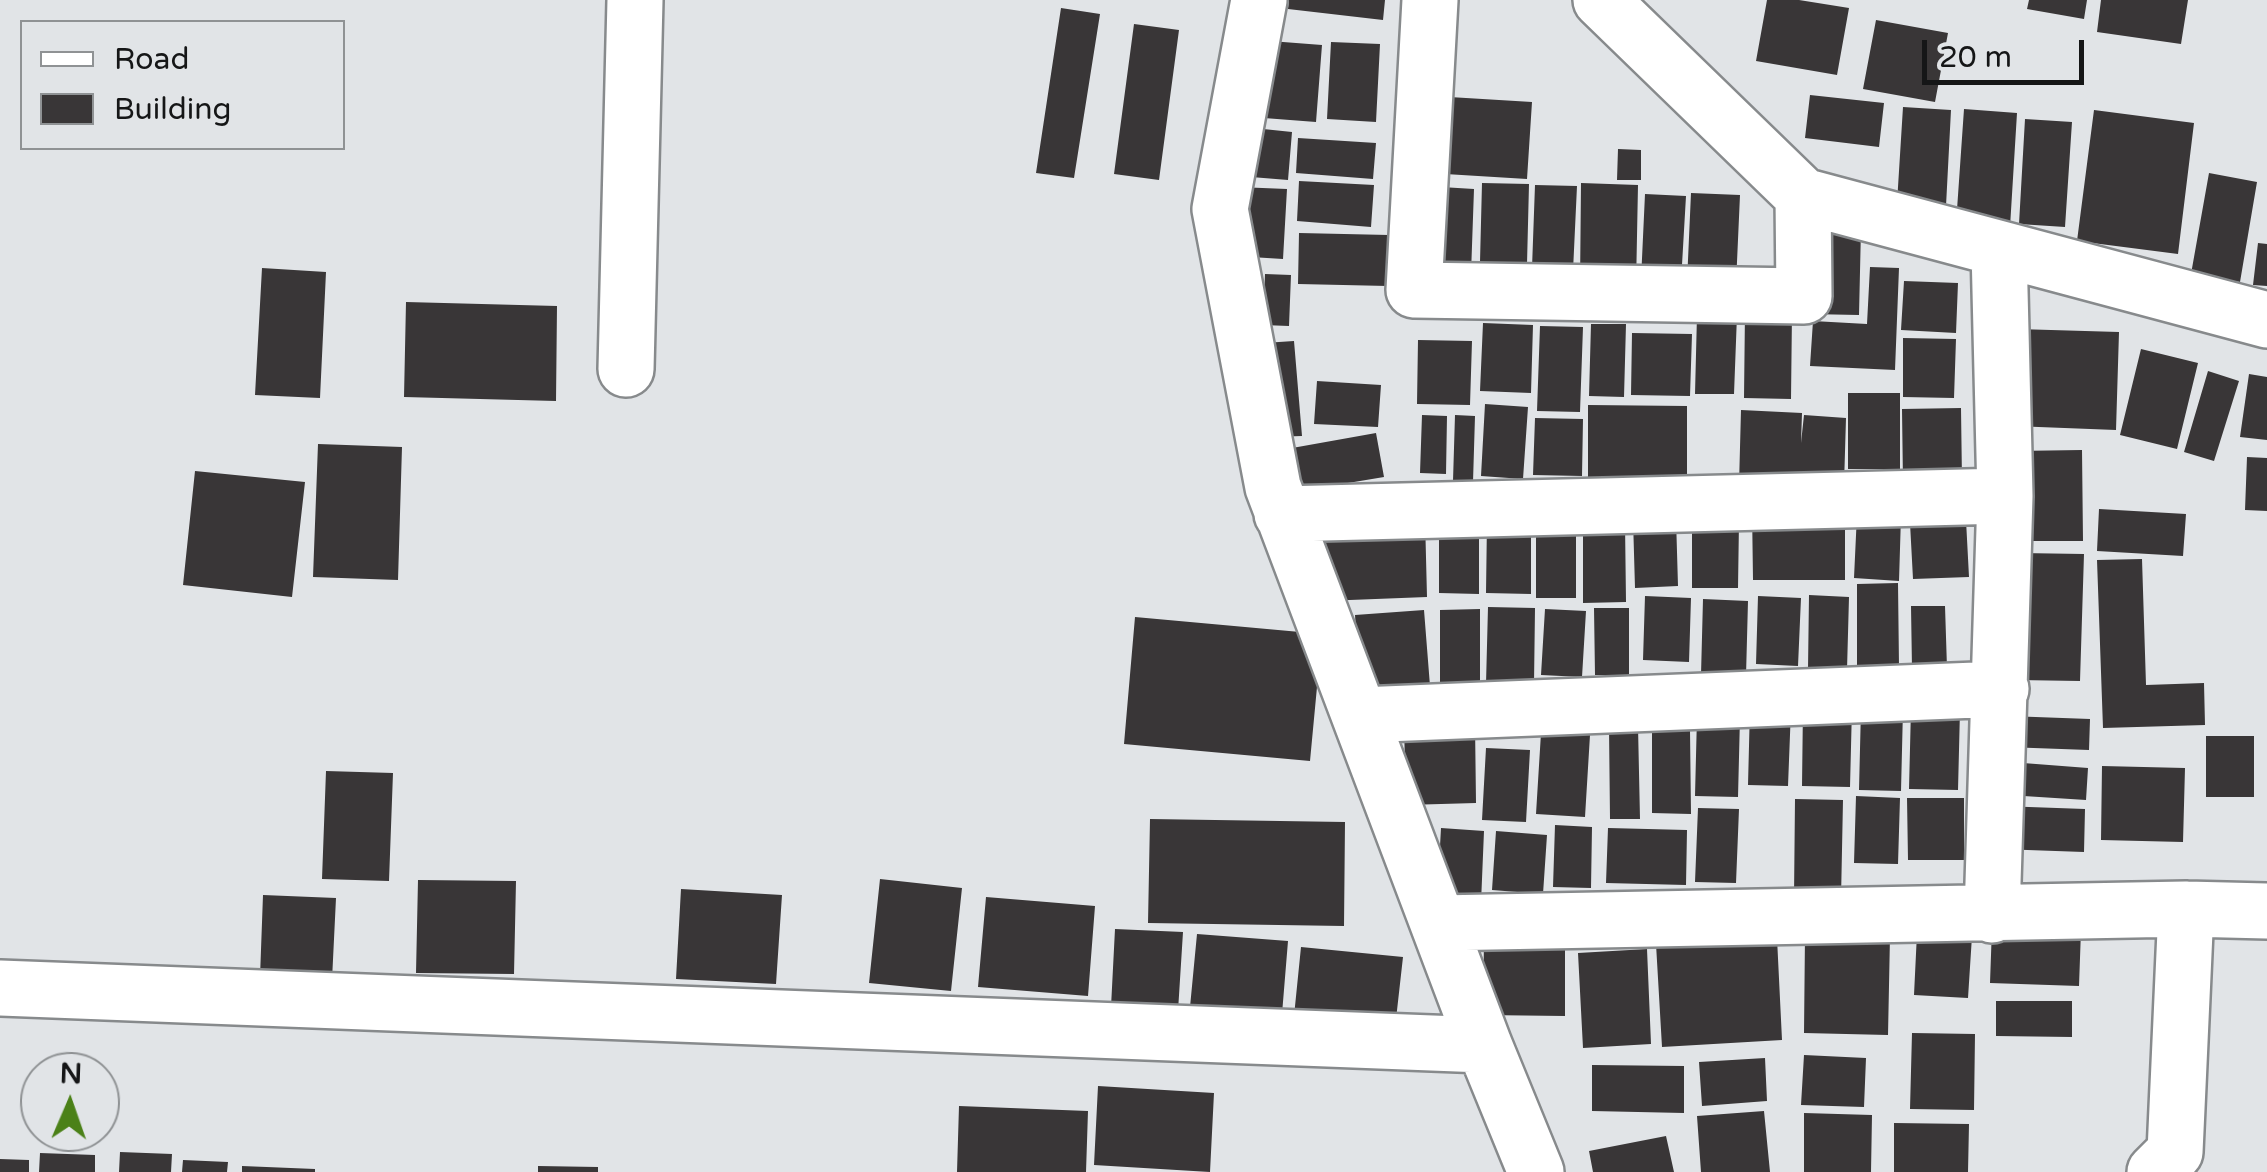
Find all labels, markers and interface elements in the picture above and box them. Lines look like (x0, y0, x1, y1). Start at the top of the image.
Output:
legend (20, 20, 345, 150)
scale bar (1927, 20, 2090, 82)
text: 20 m (1939, 39, 2012, 76)
text: Road (114, 41, 189, 78)
text: Building (114, 91, 231, 128)
north arrow (20, 1052, 120, 1152)
text: N (59, 1057, 83, 1091)

